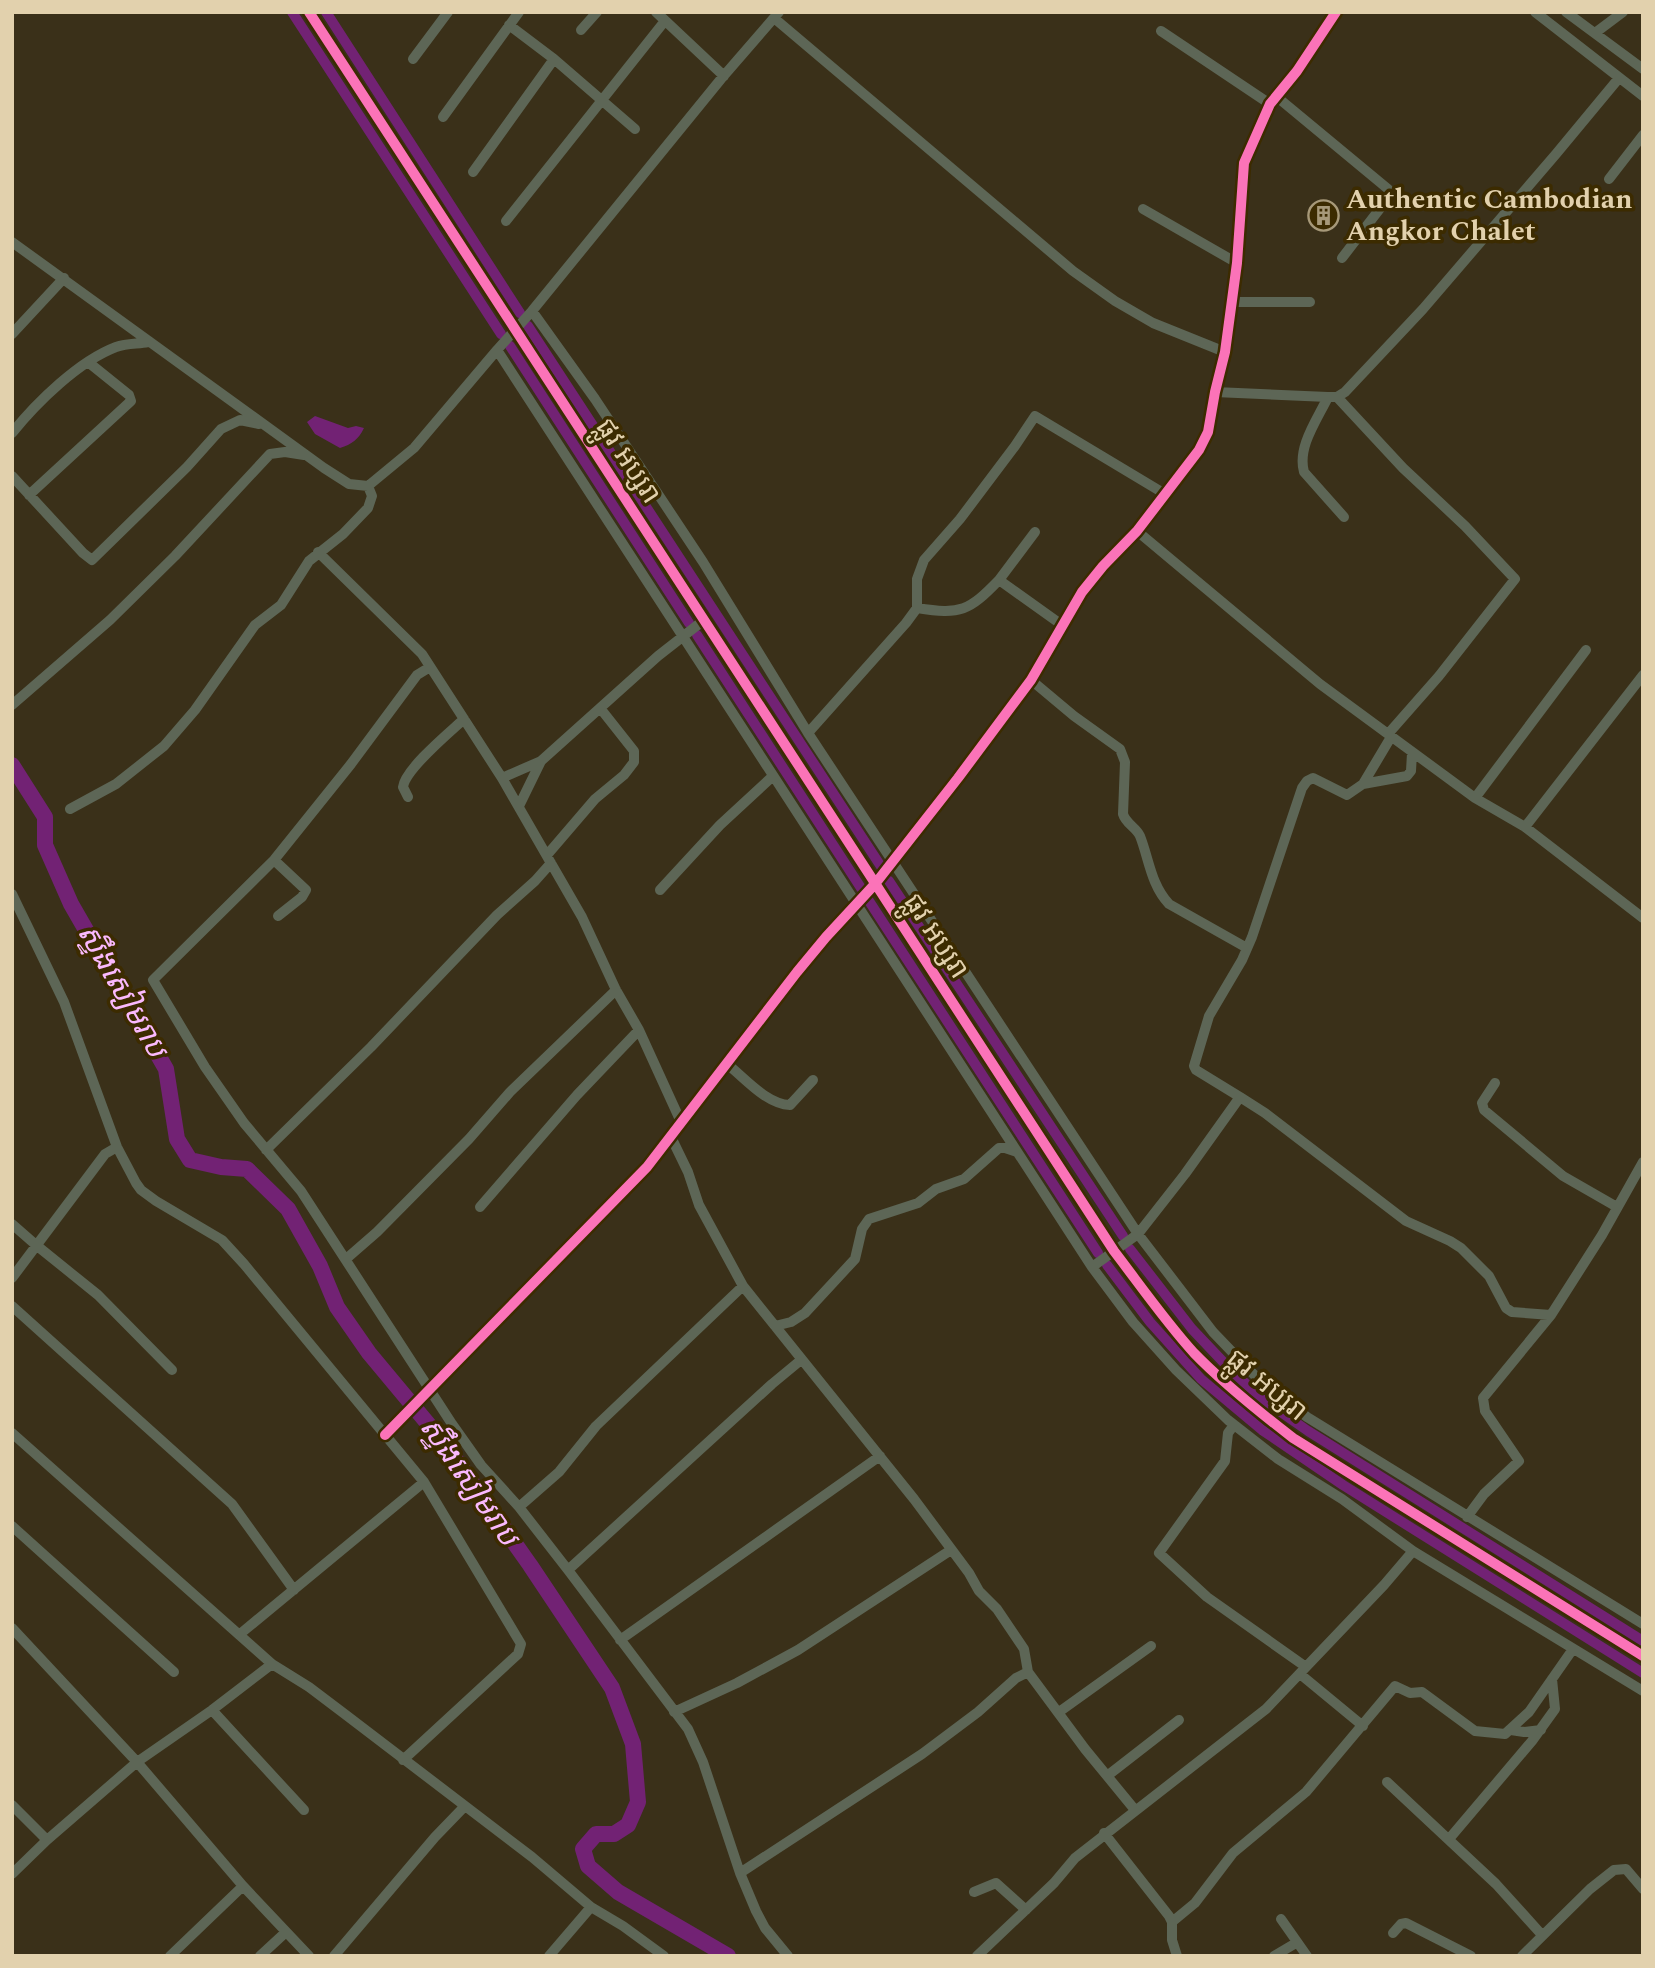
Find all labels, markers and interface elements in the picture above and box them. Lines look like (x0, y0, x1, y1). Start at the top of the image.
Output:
place label: Authentic Cambodian Angkor Chalet (1346, 178, 1633, 253)
building icon: Authentic Cambodian Angkor Chalet (1306, 198, 1340, 232)
street label: ផ្លូវ អប្សរា (582, 409, 672, 514)
street label: ផ្លូវ អប្សរា (890, 884, 980, 989)
water label: ស្ទឹងសៀមរាប (65, 915, 181, 1069)
street label: ផ្លូវ អប្សរា (1215, 1338, 1317, 1434)
water label: ស្ទឹងសៀមរាប (408, 1408, 532, 1558)

